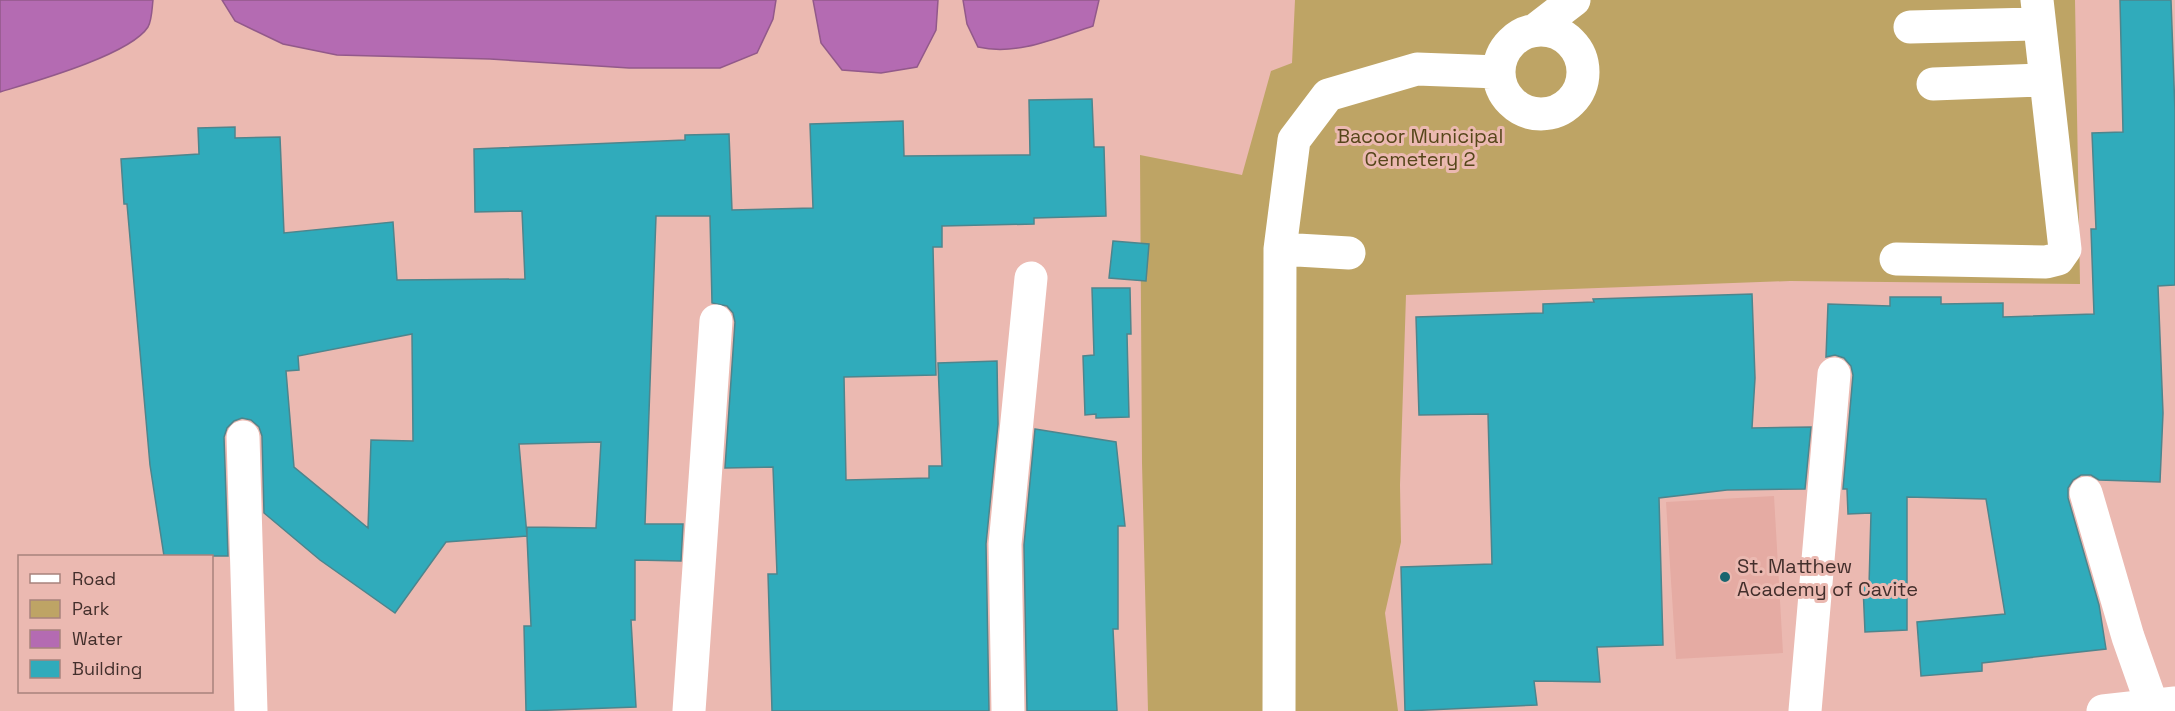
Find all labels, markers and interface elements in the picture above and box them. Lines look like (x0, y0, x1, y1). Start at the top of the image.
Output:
park label: Bacoor Municipal Cemetery 2 (1337, 123, 1503, 172)
place label: St. Matthew Academy of Cavite (1737, 553, 1918, 602)
legend (18, 555, 213, 693)
text: Road (72, 567, 116, 590)
marker: St. Matthew Academy of Cavite (1718, 570, 1732, 584)
text: Park (72, 597, 110, 620)
text: Water (72, 627, 123, 650)
text: Building (72, 657, 142, 680)

